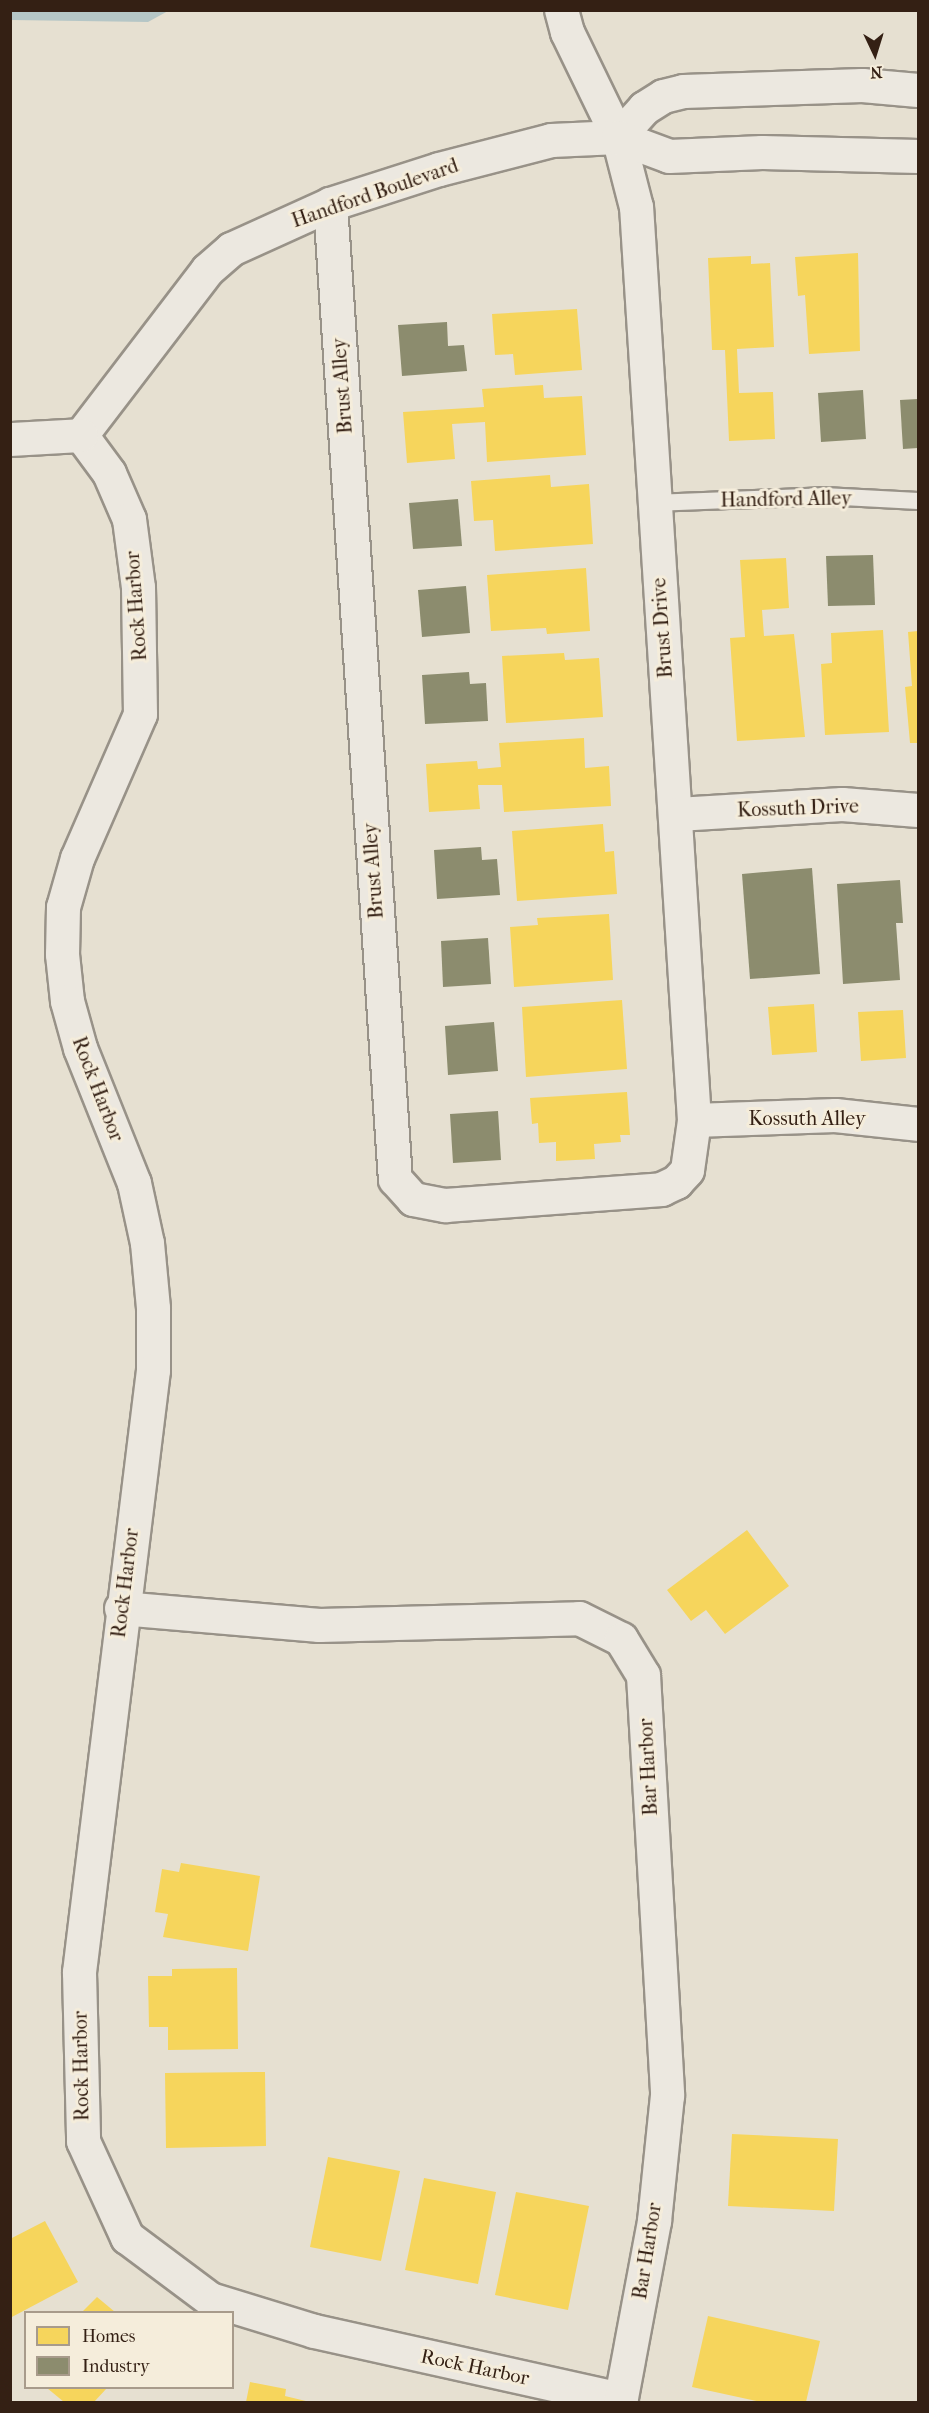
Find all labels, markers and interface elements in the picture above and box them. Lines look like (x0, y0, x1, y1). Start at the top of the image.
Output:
north arrow (845, 24, 905, 84)
text: N (870, 63, 883, 82)
street label: Handford Boulevard (288, 153, 462, 233)
street label: Brust Alley (327, 337, 357, 435)
street label: Handford Alley (720, 486, 852, 512)
street label: Rock Harbor (120, 550, 152, 662)
street label: Brust Drive (647, 577, 677, 679)
street label: Kossuth Drive (737, 794, 859, 822)
street label: Brust Alley (358, 822, 388, 920)
street label: Rock Harbor (67, 1033, 129, 1145)
street label: Kossuth Alley (748, 1106, 866, 1130)
street label: Rock Harbor (106, 1527, 144, 1639)
street label: Bar Harbor (633, 1718, 663, 1816)
street label: Rock Harbor (68, 2011, 94, 2121)
street label: Bar Harbor (628, 2201, 666, 2301)
legend (24, 2311, 234, 2389)
text: Homes (82, 2326, 136, 2347)
street label: Rock Harbor (419, 2344, 531, 2390)
text: Industry (82, 2356, 150, 2377)

